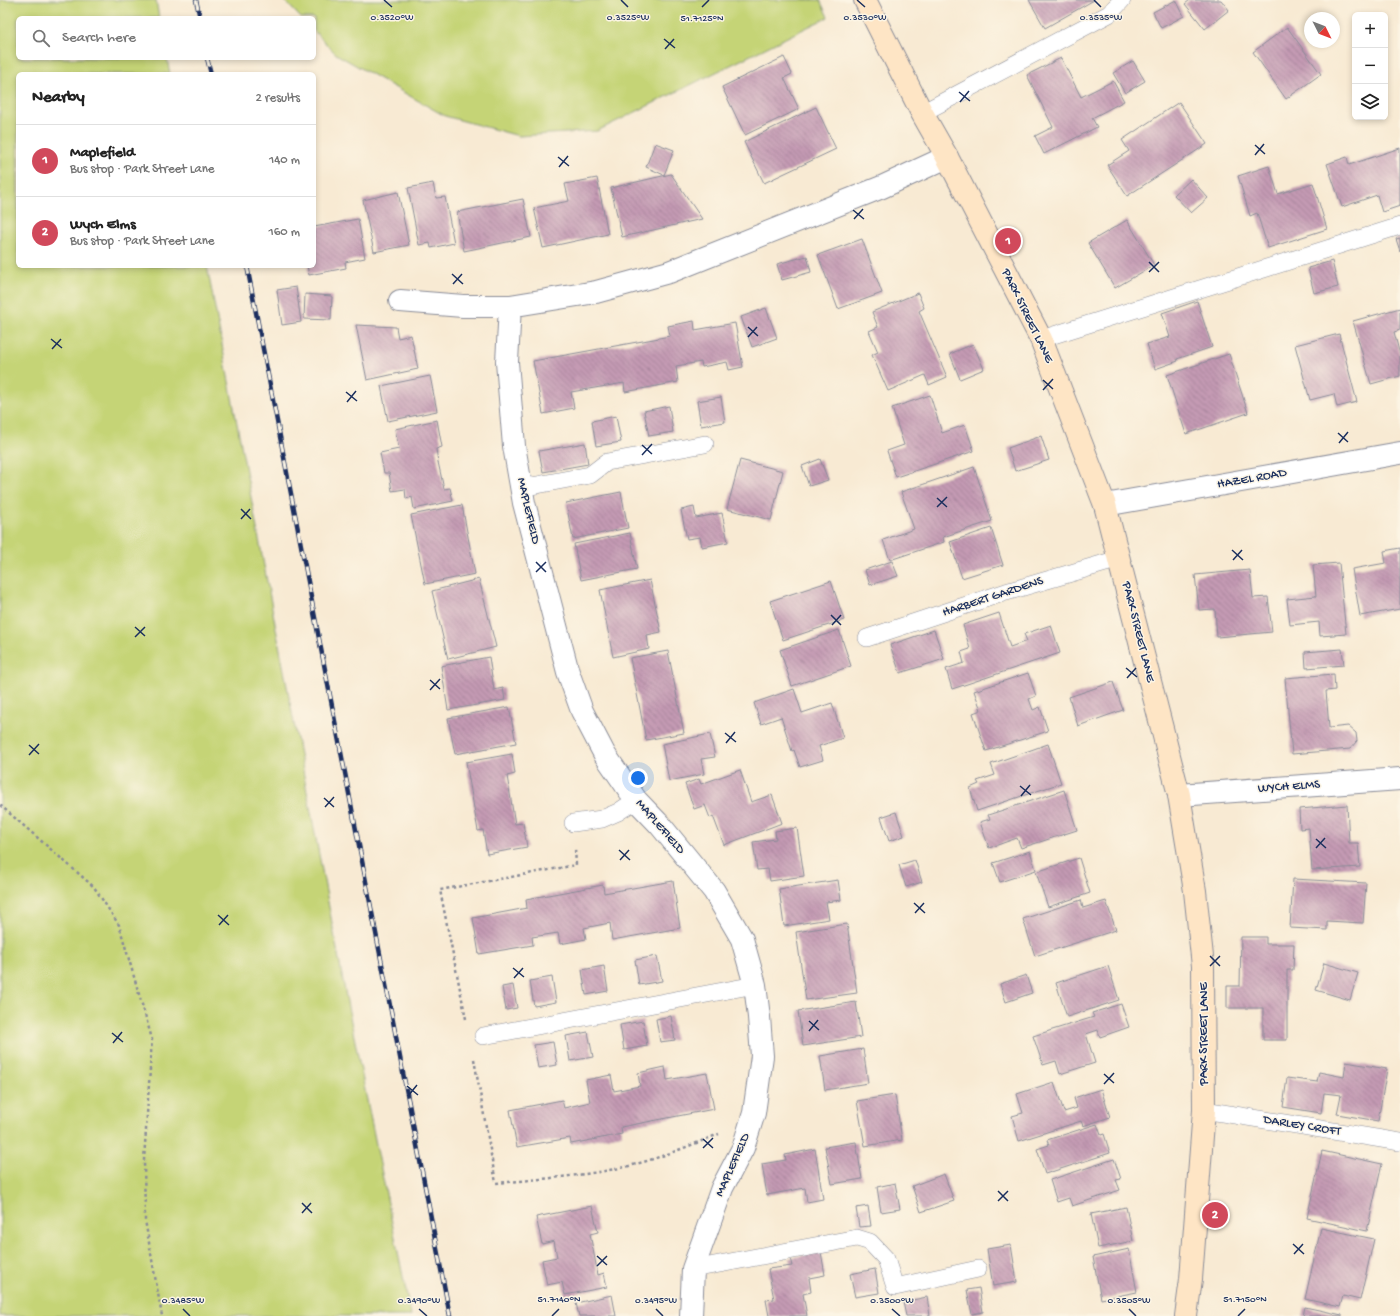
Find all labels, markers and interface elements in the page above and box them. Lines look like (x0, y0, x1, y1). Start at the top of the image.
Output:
text: 0.3520°W (371, 12, 414, 24)
text: 0.3525°W (607, 12, 650, 24)
text: 0.3530°W (843, 12, 887, 24)
text: 0.3535°W (1080, 12, 1123, 24)
north arrow (1304, 12, 1340, 48)
map controls (1352, 12, 1388, 120)
button: + (1352, 12, 1388, 48)
text: 51.7125°N (681, 13, 724, 25)
search box (16, 16, 316, 60)
icon: search (30, 27, 52, 49)
text: Search here (62, 29, 136, 47)
button: − (1352, 48, 1388, 84)
button: layers (1352, 84, 1388, 120)
text: Nearby (32, 88, 85, 108)
text: 2 results (255, 91, 300, 106)
text: Maplefield (70, 144, 135, 162)
text: 1 (42, 153, 48, 168)
text: 140 m (269, 153, 300, 168)
text: Bus stop · Park Street Lane (70, 162, 215, 177)
text: Wych Elms (70, 216, 136, 234)
text: 2 (42, 225, 48, 240)
text: 160 m (268, 225, 300, 240)
pin: 1 (995, 226, 1021, 256)
text: Bus stop · Park Street Lane (70, 234, 215, 249)
street label: PARK STREET LANE (997, 266, 1057, 366)
street label: HAZEL ROAD (1216, 465, 1288, 492)
street label: MAPLEFIELD (513, 476, 543, 546)
street label: HARBERT GARDENS (941, 573, 1046, 620)
street label: PARK STREET LANE (1118, 579, 1158, 685)
your location (628, 768, 648, 788)
street label: WYCH ELMS (1257, 777, 1322, 797)
street label: MAPLEFIELD (632, 796, 688, 858)
street label: PARK STREET LANE (1197, 982, 1212, 1087)
street label: DARLEY CROFT (1261, 1112, 1343, 1140)
street label: MAPLEFIELD (712, 1130, 754, 1199)
pin: 2 (1202, 1200, 1228, 1230)
text: 51.7140°N (537, 1294, 581, 1306)
text: 51.7150°N (1223, 1294, 1267, 1306)
text: 0.3485°W (162, 1295, 205, 1307)
text: 0.3490°W (398, 1295, 441, 1307)
text: 0.3495°W (635, 1295, 678, 1307)
text: 0.3500°W (870, 1295, 914, 1307)
text: 0.3505°W (1107, 1295, 1151, 1307)

